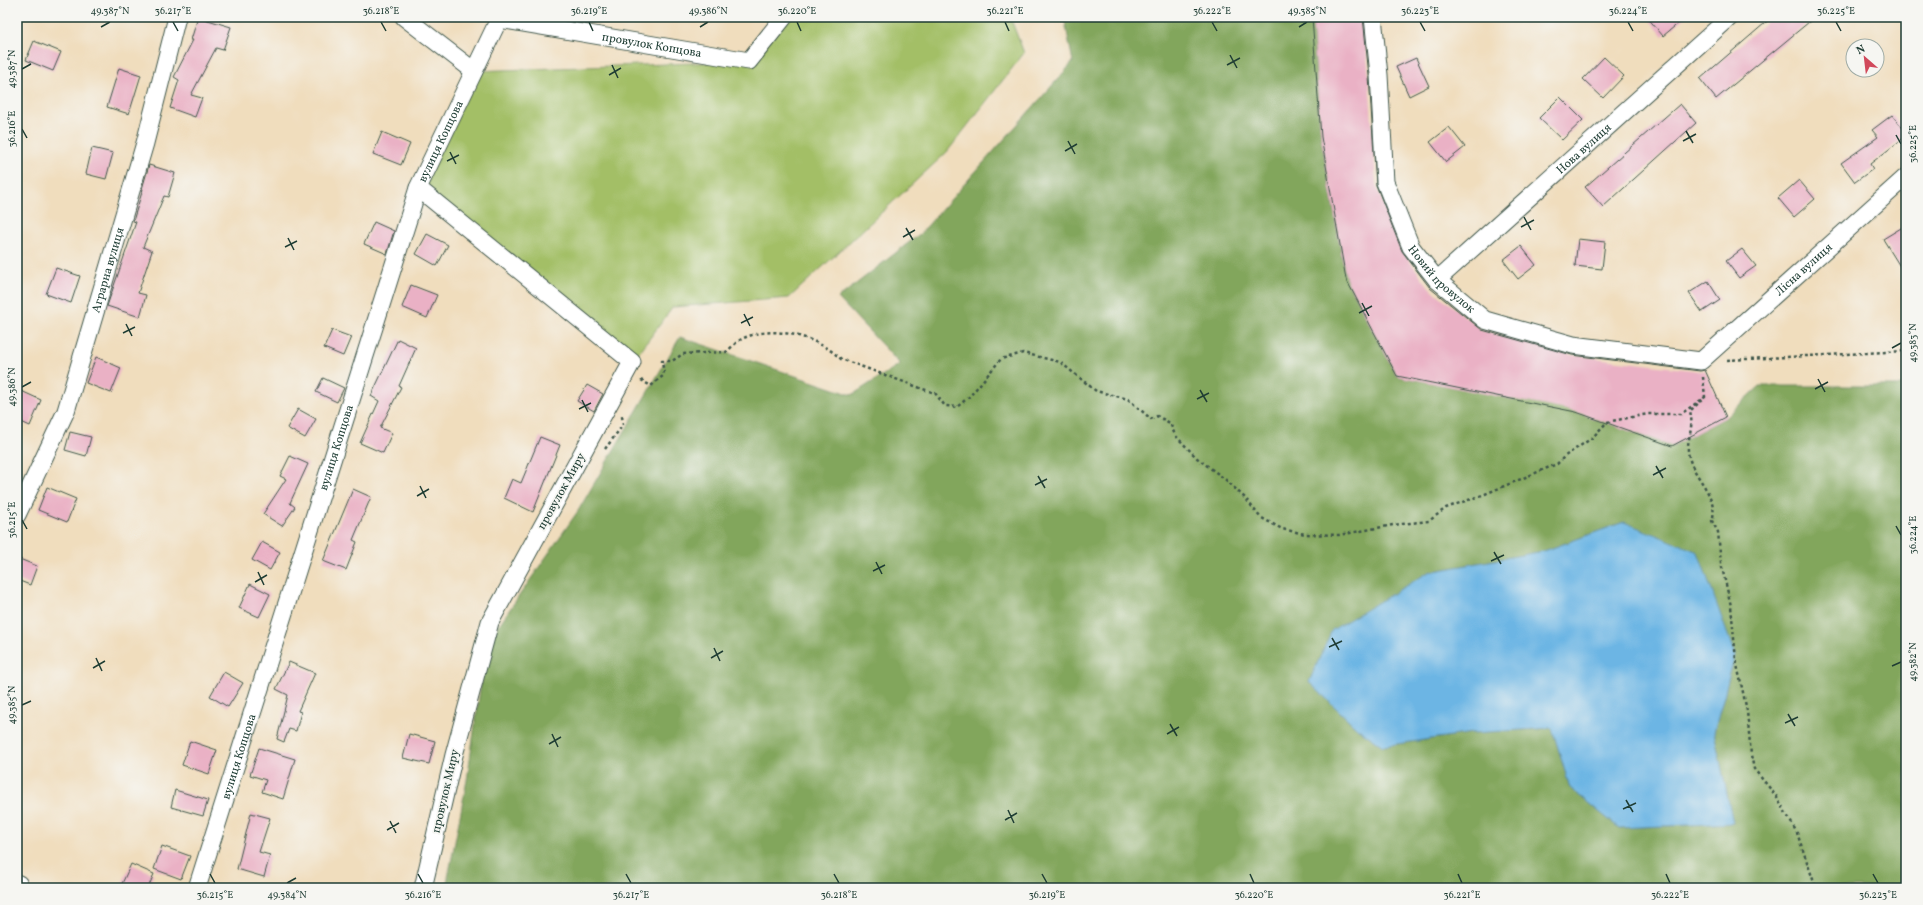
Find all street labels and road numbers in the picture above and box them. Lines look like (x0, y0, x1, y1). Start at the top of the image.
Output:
street label: провулок Копцова (601, 29, 703, 62)
street label: вулиця Копцова (415, 98, 468, 185)
street label: Нова вулиця (1553, 120, 1615, 178)
street label: Аграрна вулиця (88, 226, 129, 315)
street label: Лісна вулиця (1772, 240, 1836, 300)
street label: Новий провулок (1404, 242, 1478, 318)
street label: вулиця Копцова (316, 403, 358, 492)
street label: провулок Миру (534, 450, 590, 533)
street label: вулиця Копцова (219, 712, 260, 801)
street label: провулок Миру (429, 747, 463, 835)

